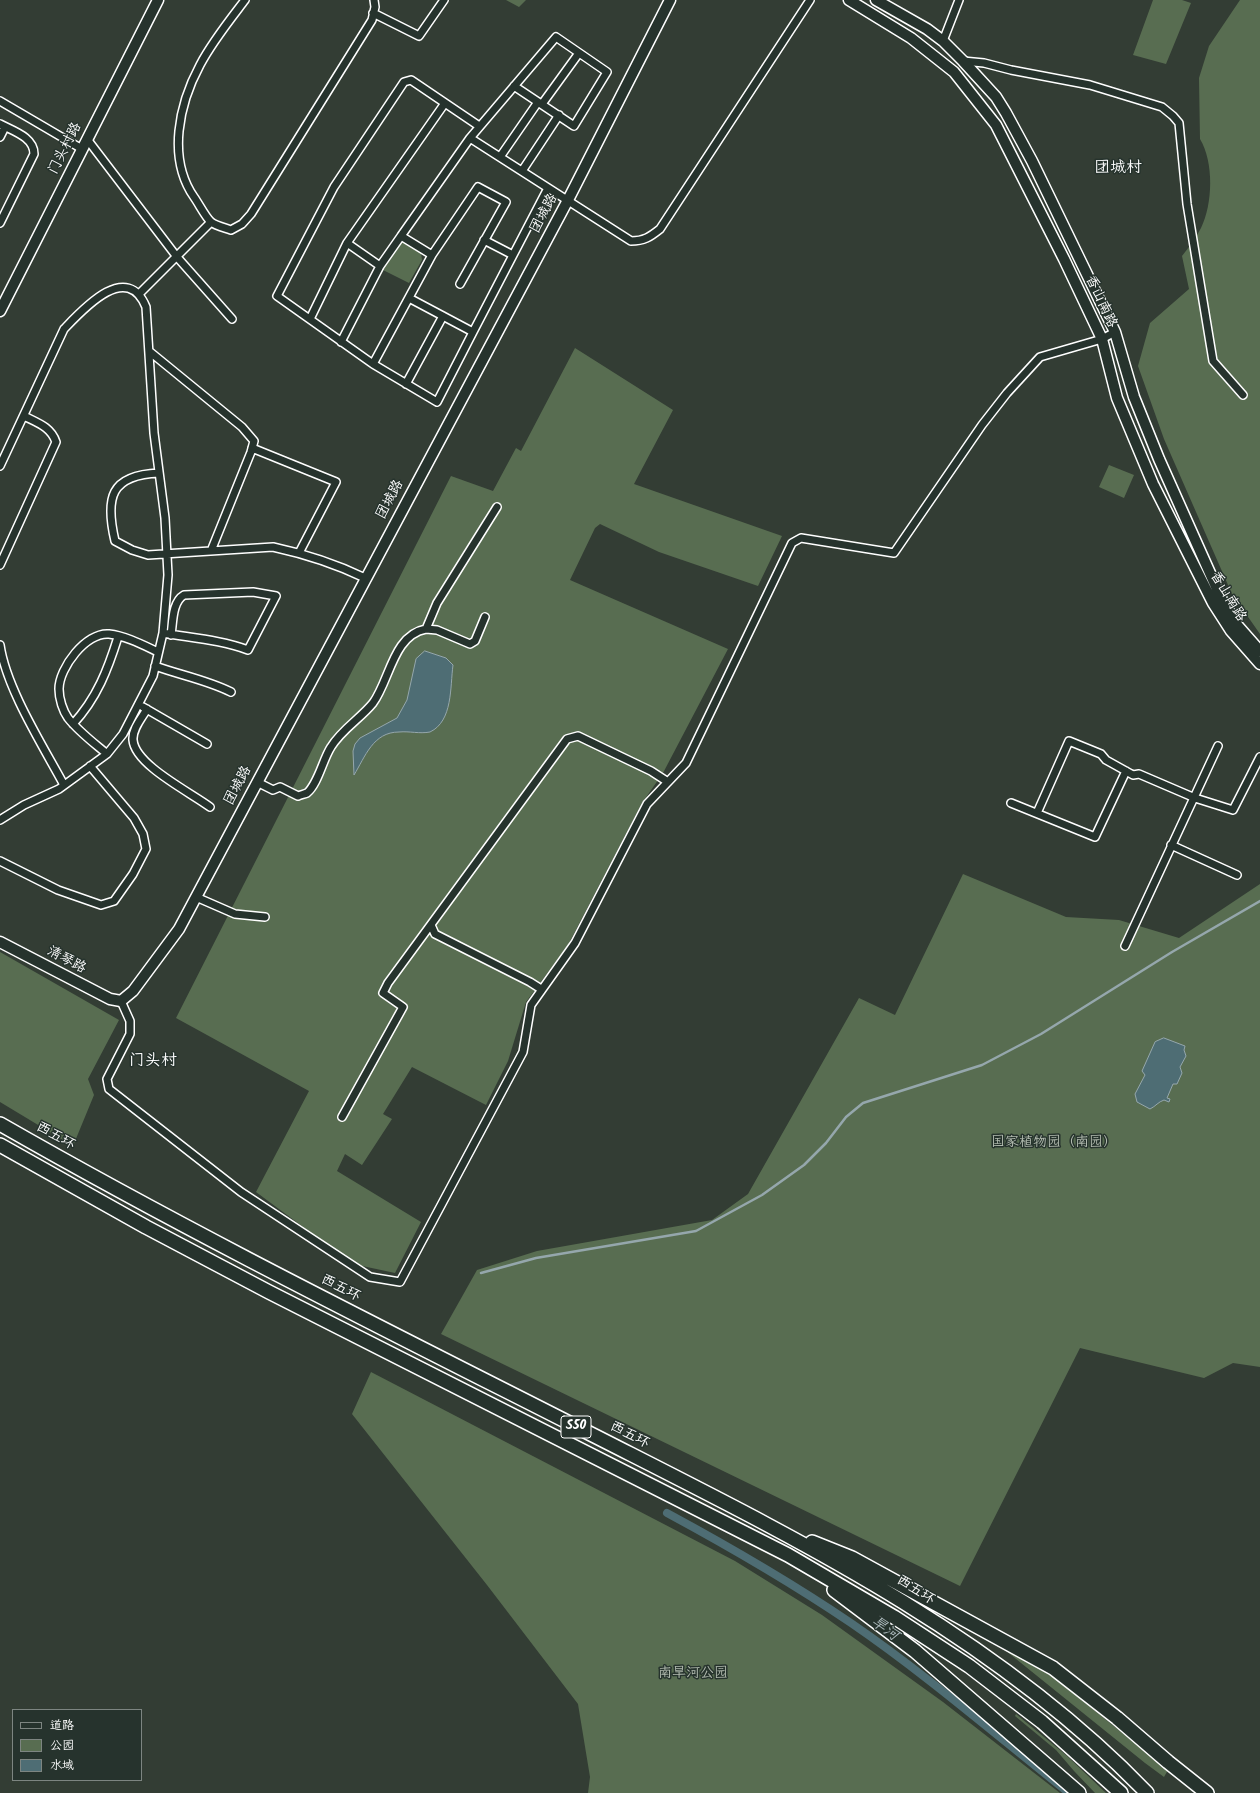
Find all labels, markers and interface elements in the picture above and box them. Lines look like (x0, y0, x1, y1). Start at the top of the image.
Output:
street label: 门头村路 (46, 120, 86, 178)
district label: 团城村 (1094, 159, 1142, 179)
street label: 团城路 (528, 192, 562, 236)
street label: 香山南路 (1081, 273, 1119, 331)
street label: 团城路 (374, 478, 408, 522)
street label: 香山南路 (1205, 569, 1249, 625)
street label: 团城路 (222, 764, 256, 808)
street label: 清琴路 (44, 944, 88, 978)
district label: 门头村 (129, 1052, 177, 1072)
street label: 西五环 (33, 1119, 77, 1155)
park label: 国家植物园（南园） (991, 1136, 1117, 1152)
street label: 西五环 (317, 1272, 363, 1306)
road number: S50 (561, 1416, 591, 1438)
street label: 西五环 (606, 1419, 652, 1453)
street label: 西五环 (893, 1573, 937, 1609)
water label: 旱河 (867, 1614, 901, 1646)
park label: 南旱河公园 (658, 1667, 728, 1683)
legend (12, 1709, 142, 1781)
text: 道路 (50, 1716, 74, 1735)
text: 公园 (50, 1736, 74, 1755)
text: 水域 (50, 1756, 74, 1775)

